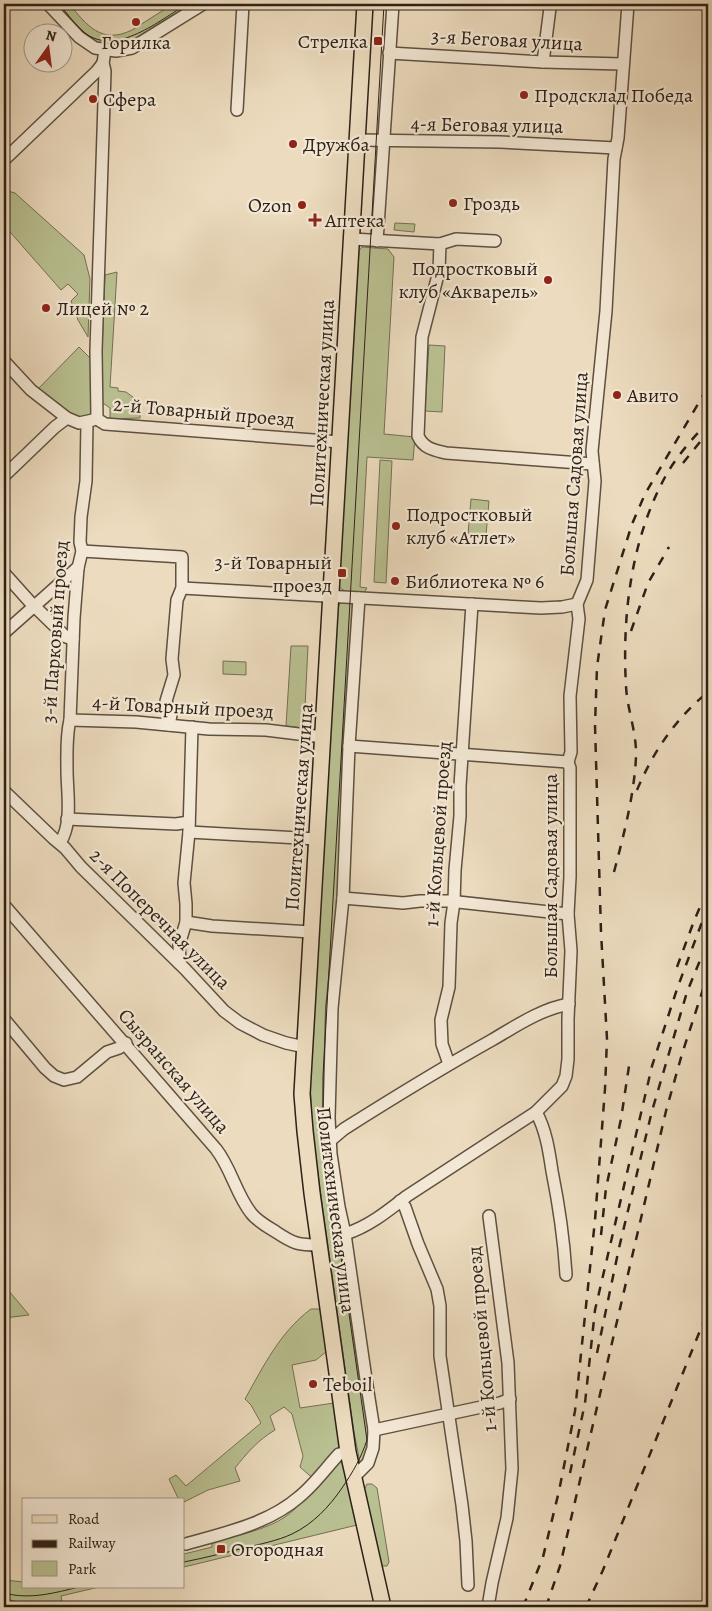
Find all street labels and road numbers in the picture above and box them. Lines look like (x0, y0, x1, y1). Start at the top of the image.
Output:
street label: 3-я Беговая улица (430, 23, 584, 58)
street label: 4-я Беговая улица (410, 110, 564, 140)
street label: Политехническая улица (303, 298, 341, 507)
street label: Большая Садовая улица (553, 370, 595, 577)
street label: 2-й Товарный проезд (112, 391, 296, 433)
street label: 3-й Парковый проезд (35, 539, 75, 724)
street label: 4-й Товарный проезд (92, 689, 275, 725)
street label: Политехническая улица (278, 702, 320, 911)
street label: 1-й Кольцевой проезд (418, 740, 458, 928)
street label: Большая Садовая улица (537, 773, 564, 979)
street label: 2-я Поперечная улица (83, 842, 237, 996)
street label: Сызранская улица (112, 1003, 237, 1140)
street label: Политехническая улица (310, 1105, 362, 1315)
street label: 1-й Кольцевой проезд (460, 1245, 504, 1433)

